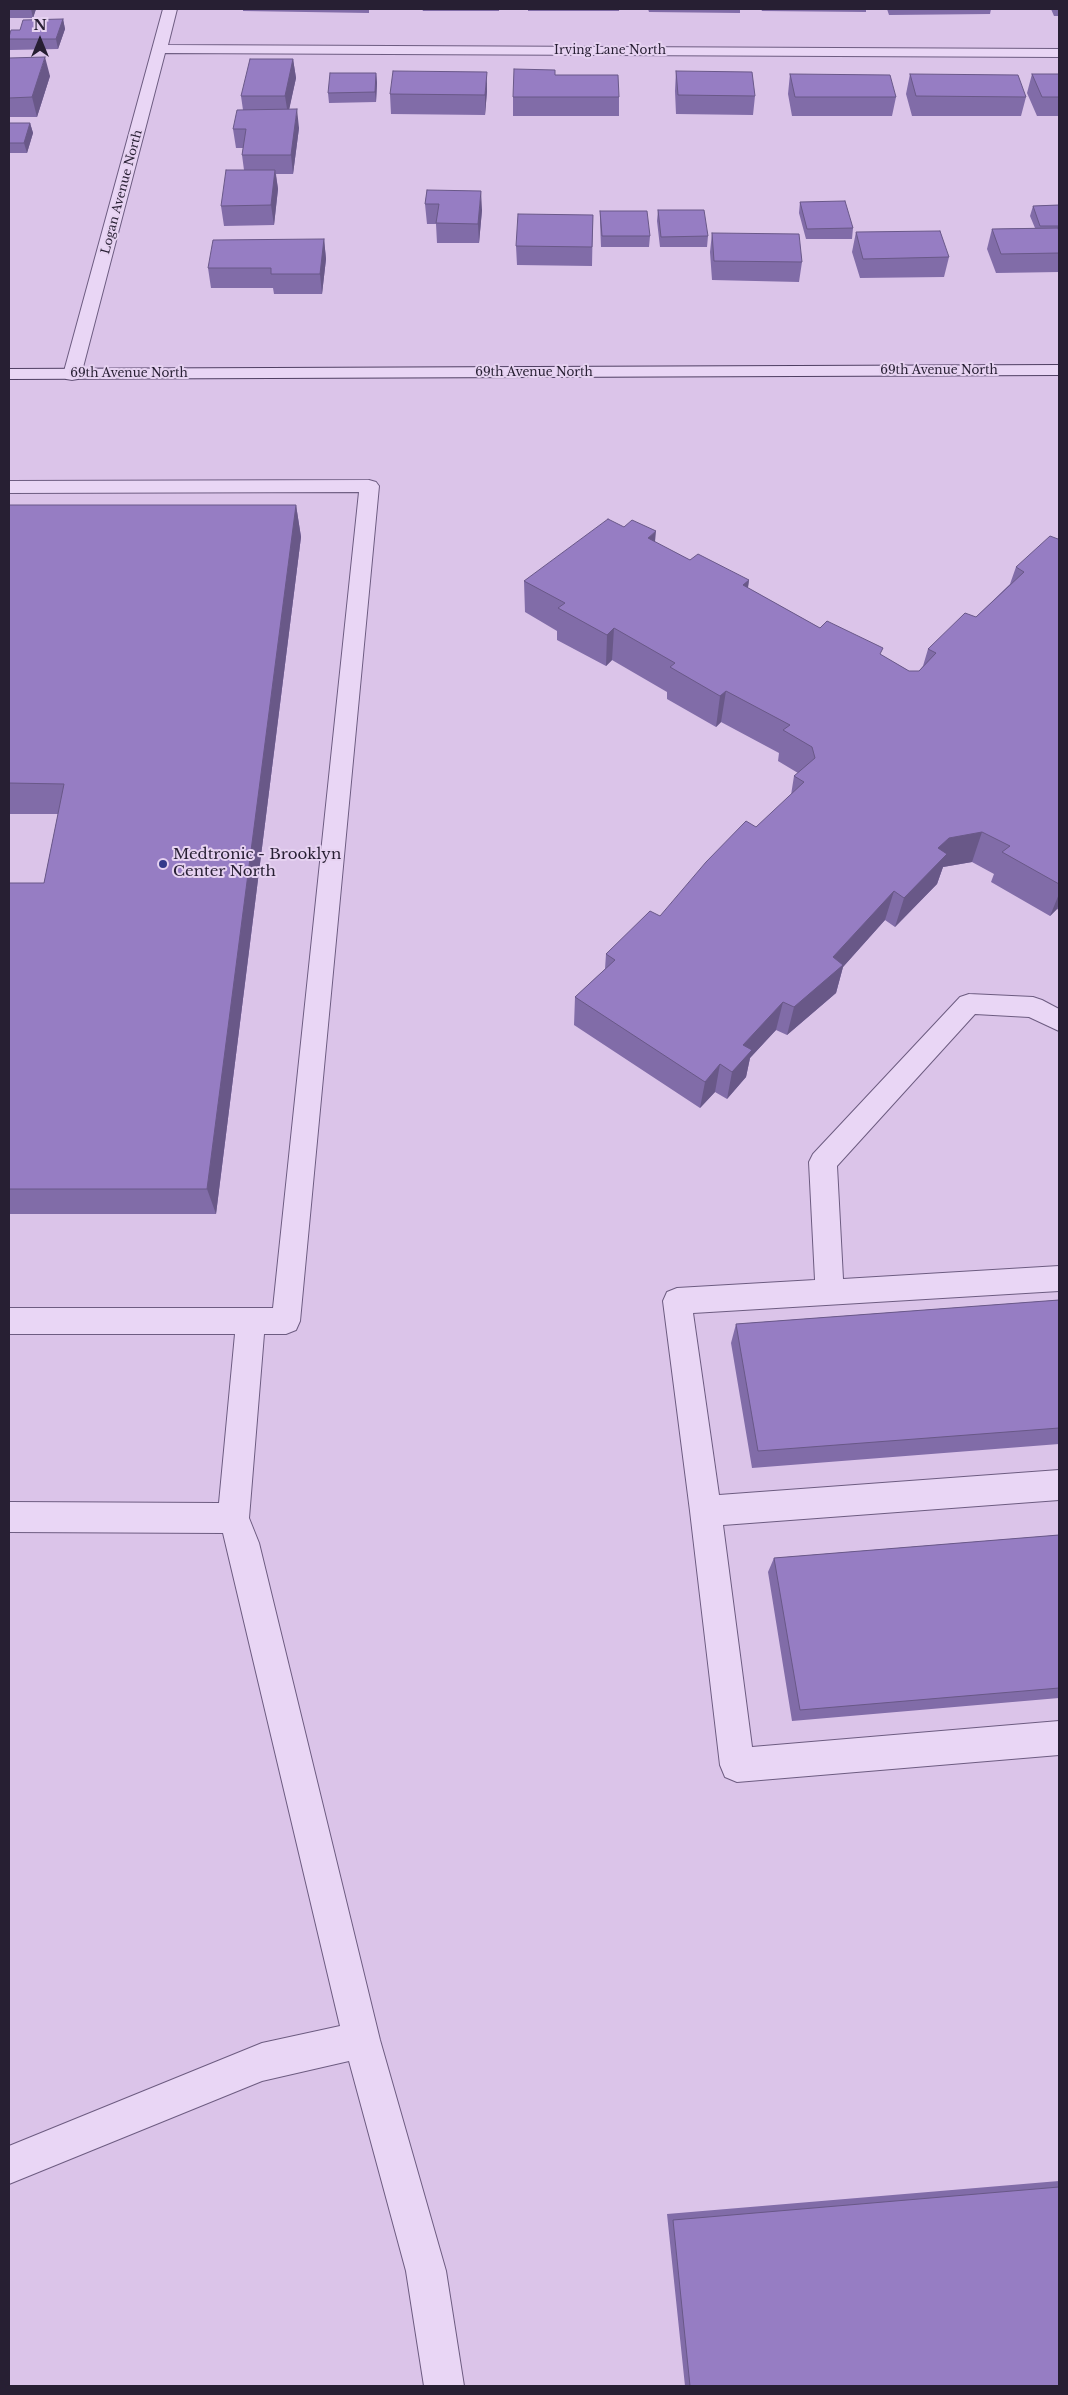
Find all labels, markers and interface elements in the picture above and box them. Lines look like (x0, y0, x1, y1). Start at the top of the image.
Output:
north arrow (15, 15, 65, 65)
text: N (33, 16, 47, 34)
street label: Irving Lane North (554, 44, 666, 58)
street label: Logan Avenue North (98, 128, 146, 256)
street label: 69th Avenue North (880, 364, 998, 378)
street label: 69th Avenue North (475, 366, 593, 380)
street label: 69th Avenue North (70, 367, 188, 381)
place label: Medtronic - Brooklyn Center North (173, 846, 341, 881)
marker: Medtronic - Brooklyn Center North (157, 858, 169, 870)

